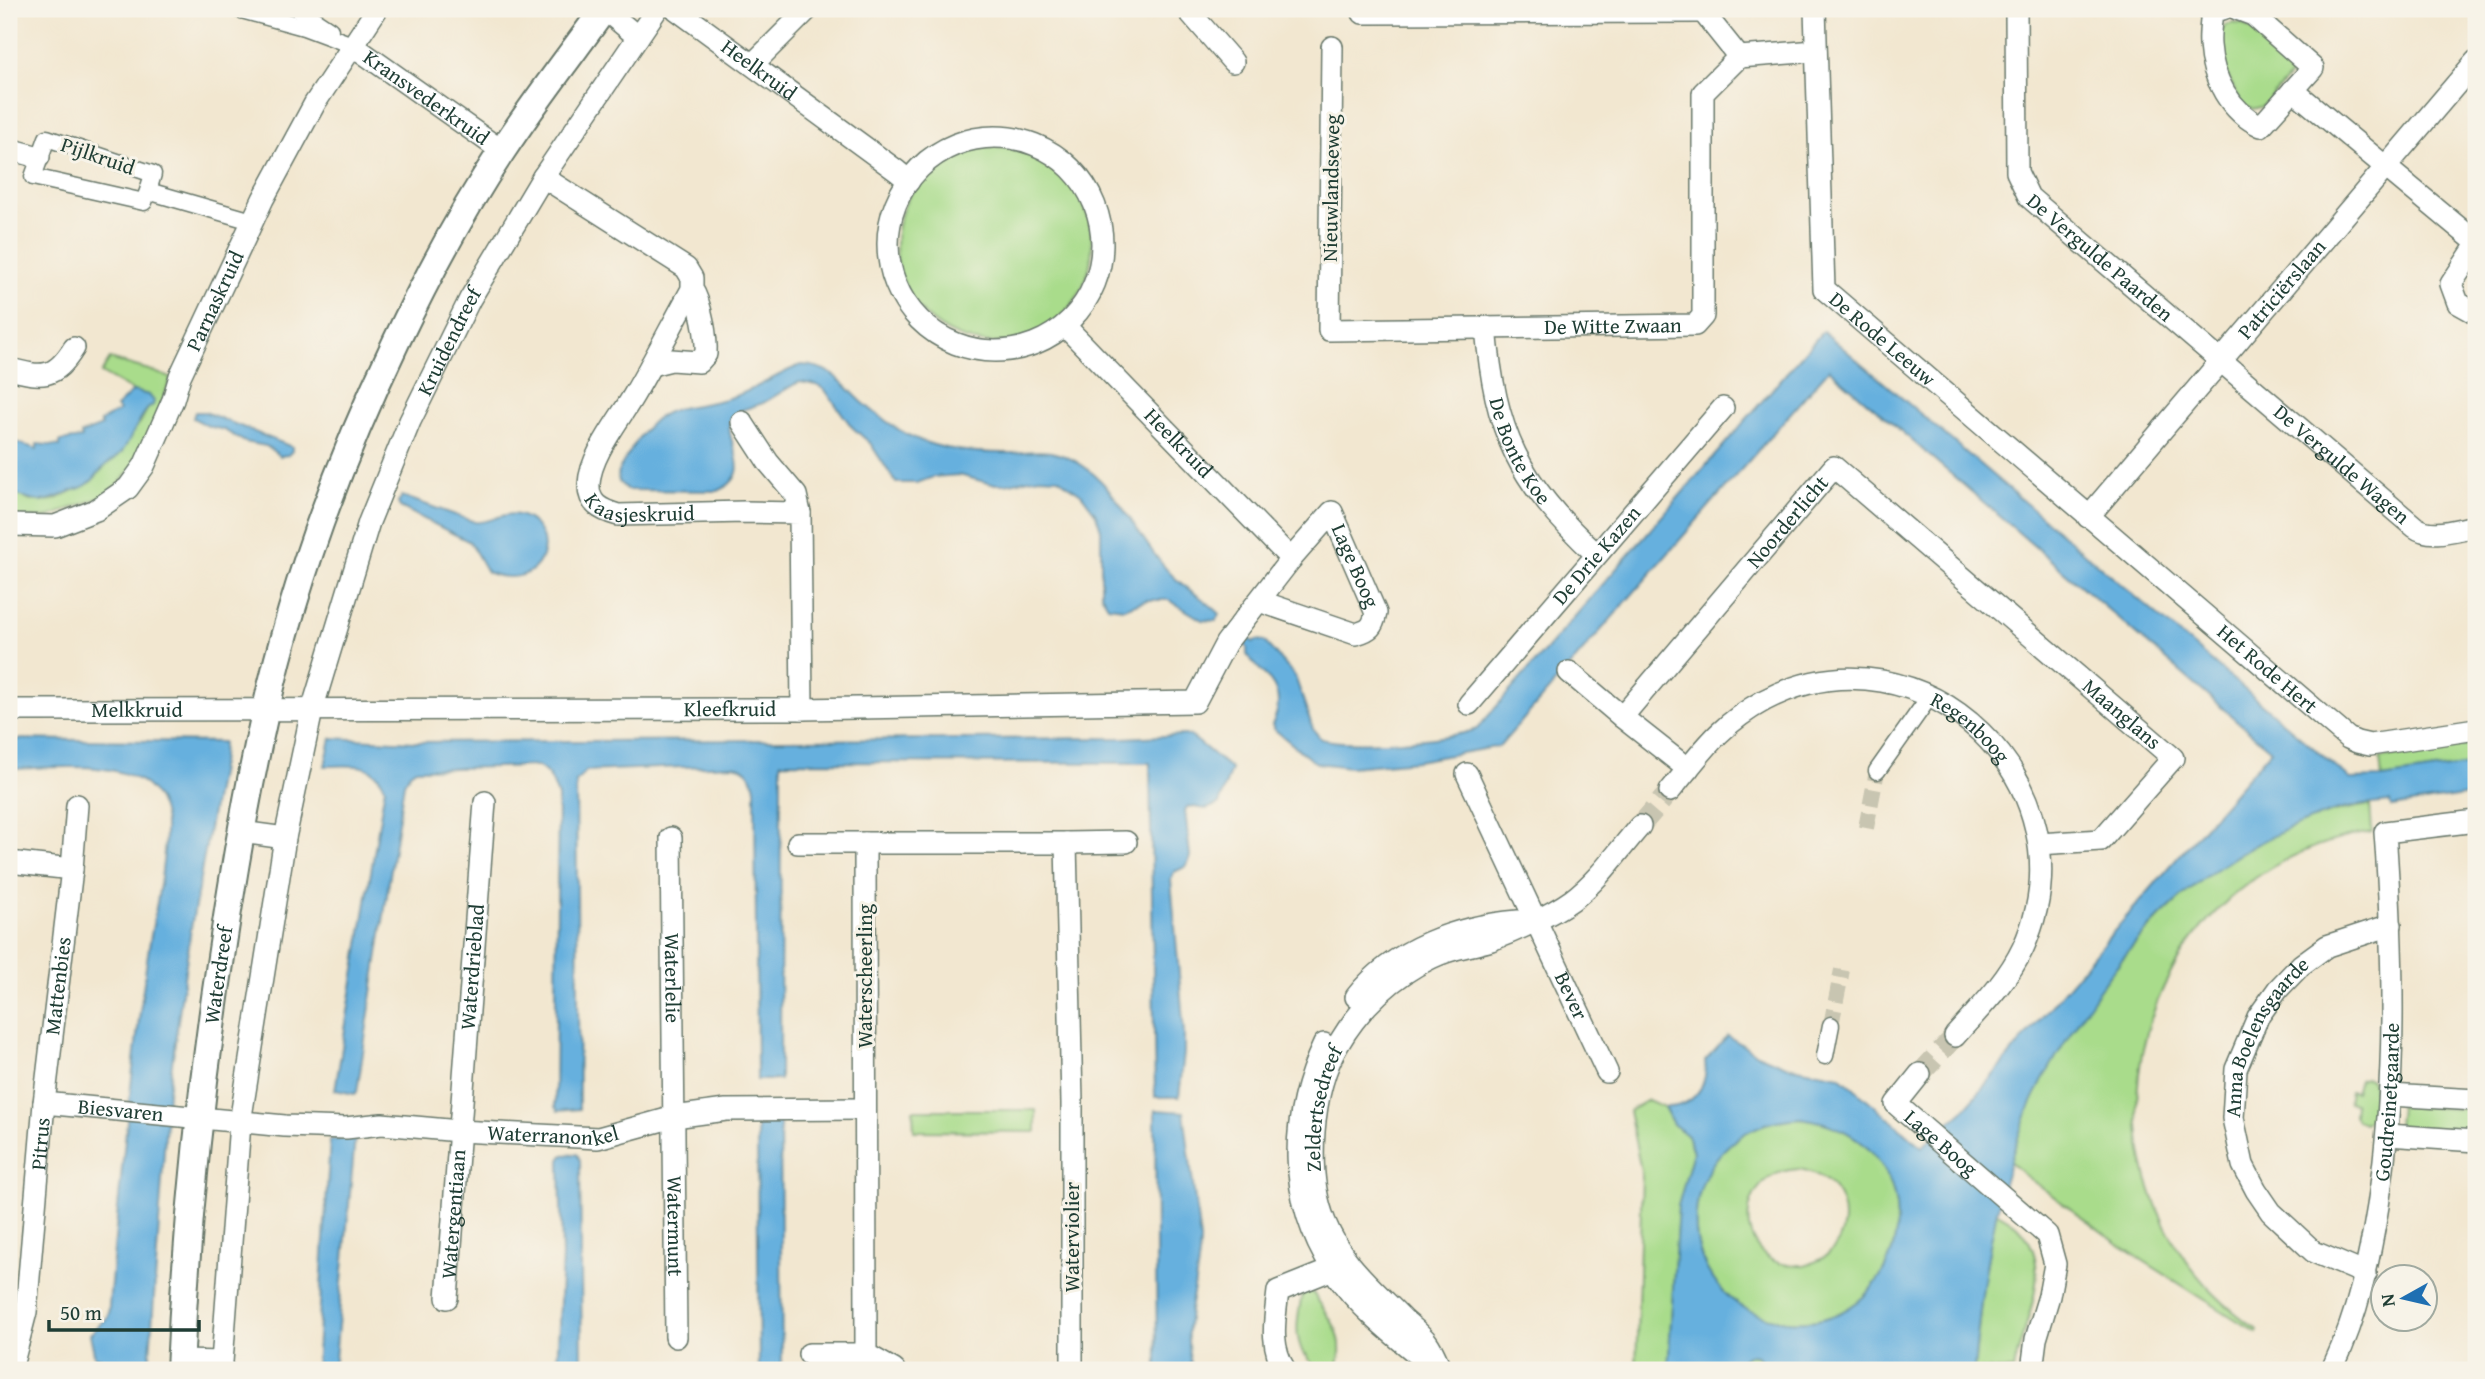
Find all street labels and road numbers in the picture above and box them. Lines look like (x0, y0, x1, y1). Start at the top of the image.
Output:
street label: Heelkruid (715, 31, 804, 108)
street label: Kransvederkruid (357, 42, 497, 153)
street label: Nieuwlandseweg (1314, 113, 1347, 262)
street label: Pijlkruid (57, 128, 140, 183)
street label: De Vergulde Paarden (2020, 186, 2180, 329)
street label: Patriciërslaan (2230, 232, 2333, 346)
street label: Parnaskruid (178, 245, 252, 356)
street label: Kruidendreef (409, 279, 490, 401)
street label: De Rode Leeuw (1822, 284, 1943, 393)
street label: De Witte Zwaan (1544, 309, 1682, 342)
street label: De Bonte Koe (1482, 394, 1559, 511)
street label: De Vergulde Wagen (2267, 397, 2417, 531)
street label: Heelkruid (1137, 400, 1221, 485)
street label: Noorderlicht (1739, 468, 1836, 575)
street label: Kaasjeskruid (577, 487, 696, 530)
street label: De Drie Kazen (1545, 498, 1648, 611)
street label: Lage Boog (1324, 519, 1388, 613)
street label: Het Rode Hert (2210, 616, 2325, 721)
street label: Maanglans (2076, 671, 2168, 756)
street label: Regenboog (1925, 684, 2018, 770)
street label: Kleefkruid (684, 693, 777, 724)
street label: Melkkruid (91, 694, 184, 725)
street label: Waterdrieblad (452, 902, 492, 1031)
street label: Waterscheerling (849, 903, 880, 1048)
street label: Waterdreef (195, 922, 241, 1026)
street label: Waterlelie (657, 933, 689, 1023)
street label: Mattenbies (36, 935, 79, 1037)
street label: Anna Boelensgaarde (2217, 948, 2315, 1119)
street label: Bever (1547, 966, 1596, 1025)
street label: Goudreinetgaarde (2366, 1022, 2407, 1183)
street label: Zeldertsedreef (1297, 1038, 1351, 1173)
street label: Biesvaren (76, 1090, 165, 1129)
street label: Lage Boog (1898, 1102, 1985, 1184)
street label: Pitrus (22, 1116, 58, 1172)
street label: Waterranonkel (487, 1116, 622, 1154)
street label: Watergentiaan (432, 1148, 473, 1280)
street label: Watermunt (659, 1175, 691, 1277)
street label: Waterviolier (1056, 1182, 1087, 1292)

